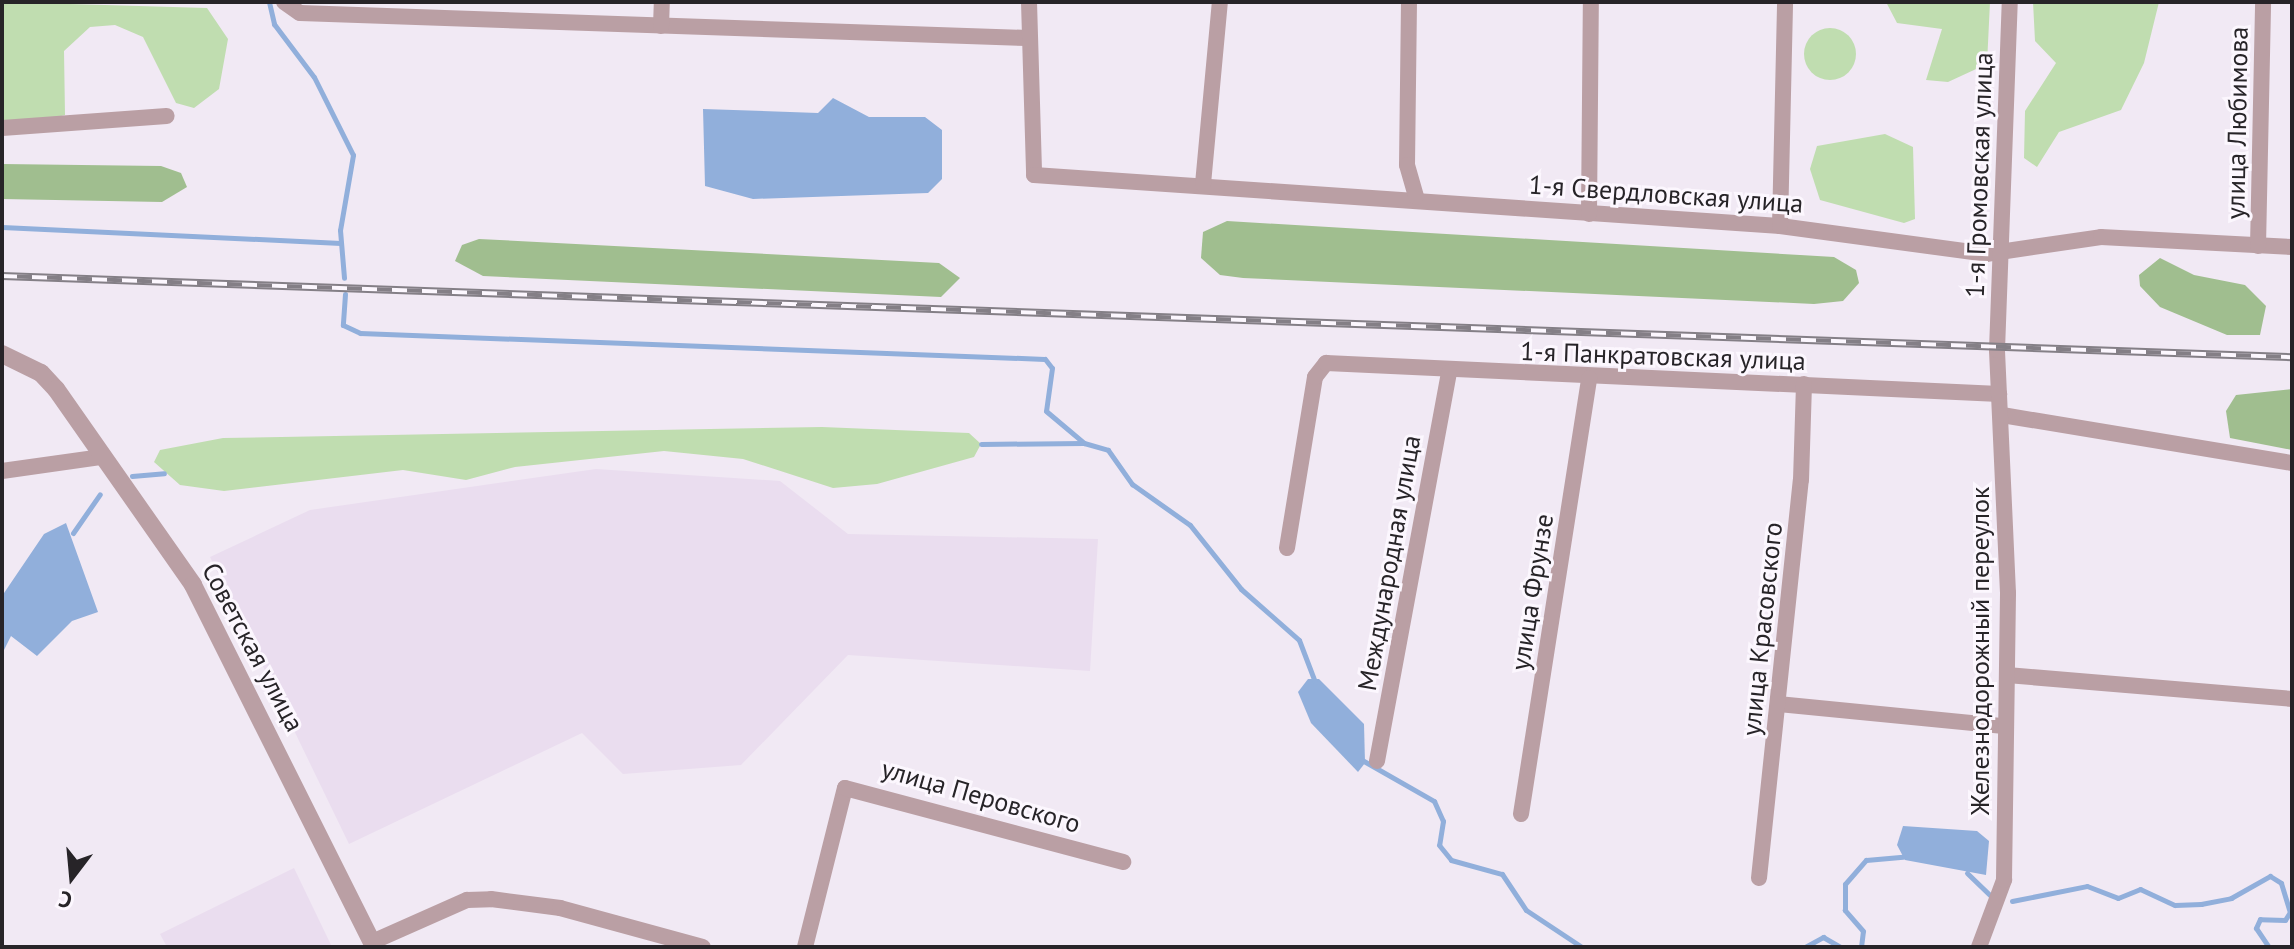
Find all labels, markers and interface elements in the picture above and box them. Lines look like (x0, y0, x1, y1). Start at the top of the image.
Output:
street label: улица Любимова (2220, 26, 2254, 220)
street label: 1-я Громовская улица (1959, 52, 1999, 298)
street label: 1-я Свердловская улица (1528, 169, 1804, 219)
street label: 1-я Панкратовская улица (1520, 335, 1806, 377)
street label: Международная улица (1351, 433, 1427, 693)
street label: Железнодорожный переулок (1964, 487, 1996, 815)
street label: улица Фрунзе (1504, 512, 1560, 672)
street label: улица Красовского (1735, 521, 1789, 737)
street label: Советская улица (195, 557, 311, 737)
street label: улица Перовского (878, 753, 1084, 839)
north arrow (32, 837, 112, 917)
text: С (56, 885, 75, 915)

